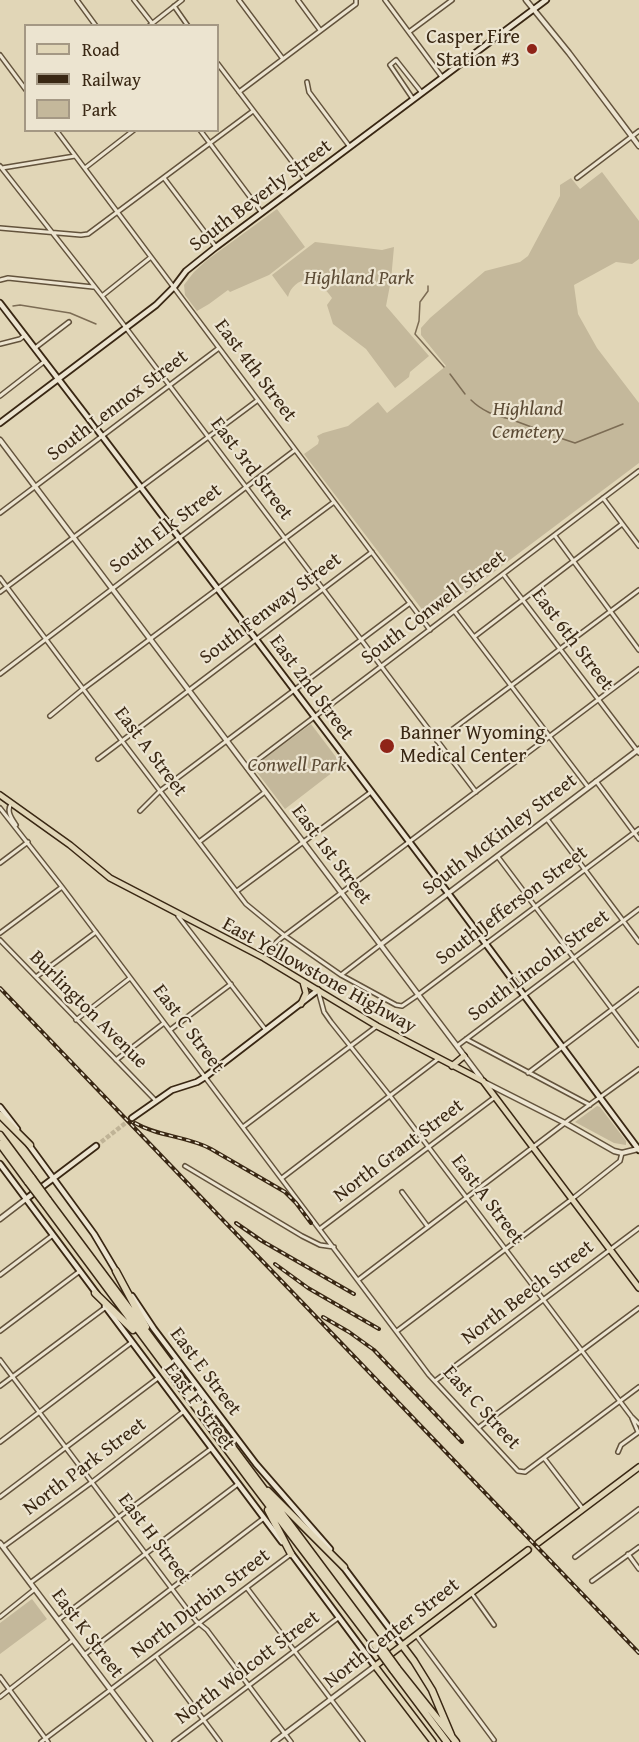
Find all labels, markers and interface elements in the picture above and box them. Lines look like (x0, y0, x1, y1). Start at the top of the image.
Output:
legend (24, 24, 219, 132)
place label: Casper Fire Station #3 (426, 26, 520, 73)
text: Road (82, 36, 120, 63)
marker: Casper Fire Station #3 (525, 42, 539, 56)
text: Railway (82, 66, 141, 93)
text: Park (82, 96, 117, 123)
street label: South Beverly Street (185, 135, 337, 257)
park label: Highland Park (304, 267, 414, 291)
street label: East 4th Street (209, 315, 301, 427)
street label: South Lennox Street (43, 345, 193, 467)
park label: Highland Cemetery (492, 398, 564, 445)
street label: East 3rd Street (205, 413, 297, 525)
street label: South Elk Street (105, 479, 227, 579)
street label: South Conwell Street (357, 546, 511, 670)
street label: South Fenway Street (195, 548, 347, 670)
street label: East 6th Street (526, 584, 618, 696)
street label: East 2nd Street (264, 631, 358, 745)
street label: East A Street (108, 702, 192, 802)
place label: Banner Wyoming Medical Center (400, 722, 545, 769)
marker: Banner Wyoming Medical Center (378, 737, 396, 755)
park label: Conwell Park (248, 754, 346, 778)
street label: South McKinley Street (418, 769, 582, 901)
street label: East 1st Street (286, 800, 376, 910)
street label: South Jefferson Street (431, 841, 593, 971)
street label: South Lincoln Street (463, 905, 615, 1027)
street label: East Yellowstone Highway (218, 913, 420, 1039)
street label: Burlington Avenue (24, 946, 152, 1074)
street label: East C Street (147, 980, 229, 1078)
street label: North Grant Street (329, 1094, 469, 1208)
street label: East A Street (445, 1150, 529, 1250)
street label: North Beech Street (457, 1236, 599, 1350)
street label: East E Street (164, 1323, 246, 1421)
street label: East F Street (158, 1358, 240, 1456)
street label: East C Street (437, 1361, 525, 1455)
street label: North Park Street (19, 1413, 151, 1521)
street label: East H Street (112, 1489, 196, 1589)
street label: North Durbin Street (127, 1544, 275, 1664)
street label: North Center Street (319, 1574, 465, 1694)
street label: East K Street (46, 1585, 128, 1683)
street label: North Wolcott Street (171, 1606, 325, 1730)

